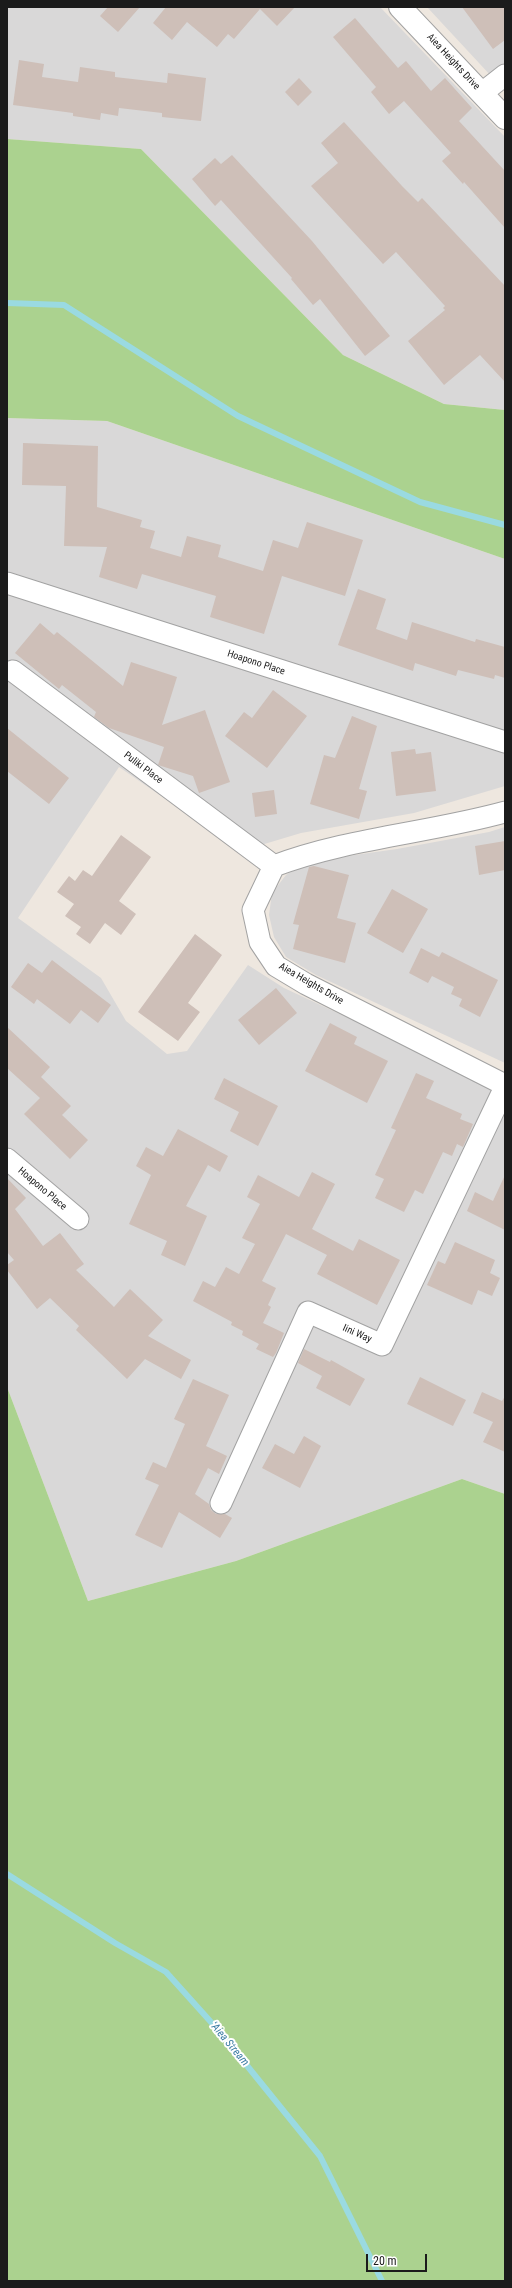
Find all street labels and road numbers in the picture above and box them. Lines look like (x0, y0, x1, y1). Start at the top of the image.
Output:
street label: Aiea Heights Drive (424, 31, 482, 93)
street label: Hoapono Place (226, 648, 286, 678)
street label: Puliki Place (121, 749, 165, 787)
street label: Aiea Heights Drive (277, 961, 345, 1007)
street label: Hoapono Place (15, 1165, 69, 1213)
street label: Iini Way (341, 1322, 373, 1346)

